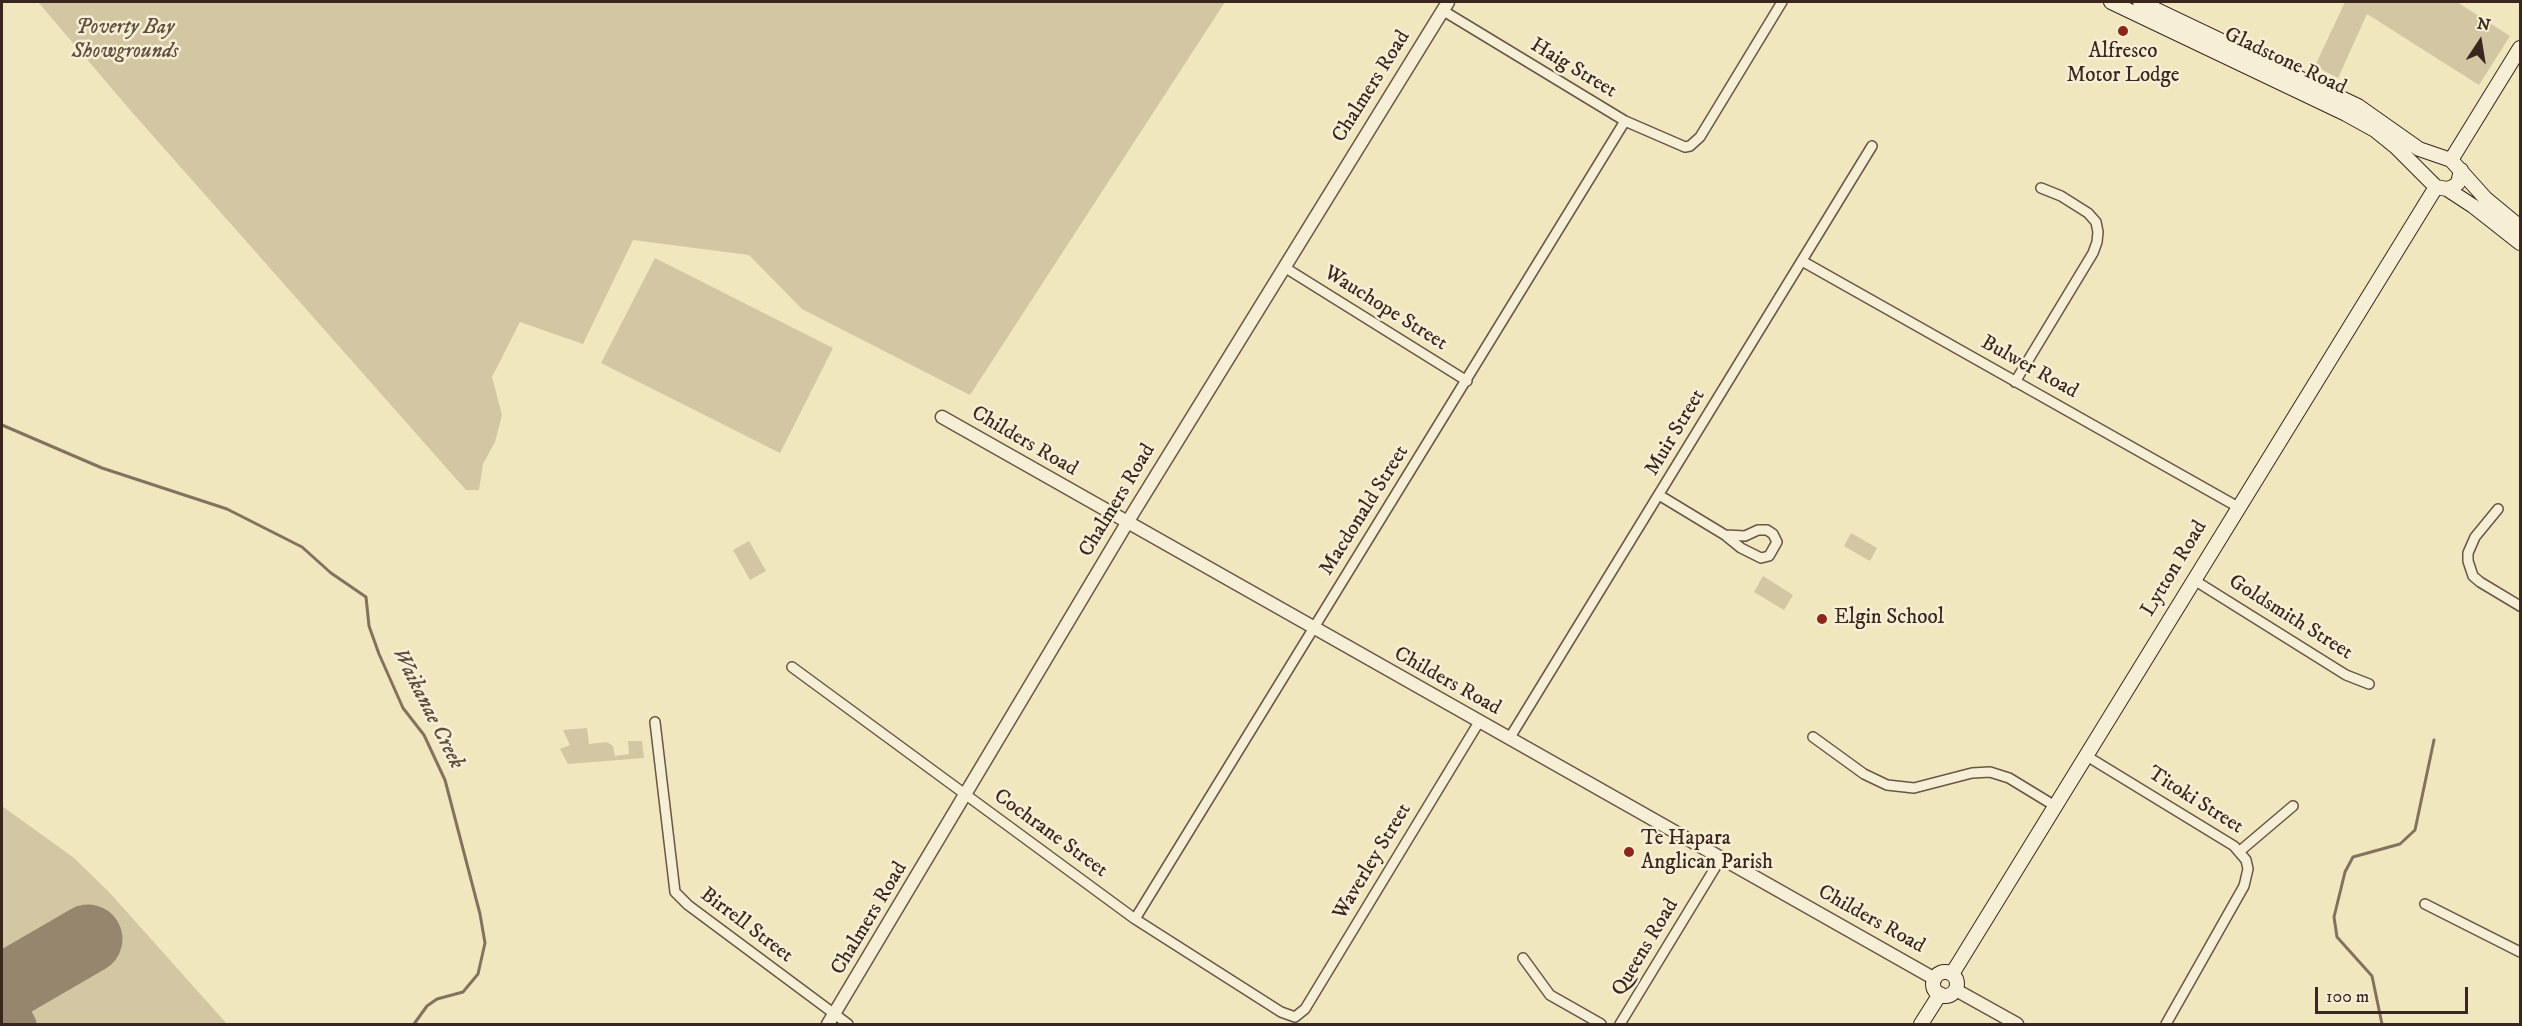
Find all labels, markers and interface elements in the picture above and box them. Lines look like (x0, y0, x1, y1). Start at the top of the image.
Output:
north arrow (2450, 12, 2510, 72)
text: N (2475, 13, 2492, 36)
park label: Poverty Bay Showgrounds (71, 16, 179, 66)
street label: Gladstone Road (2220, 23, 2350, 101)
marker: Alfresco Motor Lodge (2116, 24, 2130, 38)
street label: Chalmers Road (1328, 26, 1416, 148)
street label: Haig Street (1525, 33, 1621, 105)
place label: Alfresco Motor Lodge (2066, 40, 2180, 90)
street label: Wauchope Street (1319, 261, 1451, 357)
street label: Bulwer Road (1976, 331, 2082, 405)
street label: Muir Street (1640, 385, 1712, 481)
street label: Childers Road (966, 401, 1082, 483)
street label: Chalmers Road (1074, 440, 1162, 562)
street label: Macdonald Street (1315, 441, 1415, 581)
street label: Lytton Road (2137, 516, 2213, 622)
street label: Goldsmith Street (2223, 570, 2357, 666)
place label: Elgin School (1834, 606, 1944, 632)
marker: Elgin School (1815, 612, 1829, 626)
street label: Childers Road (1389, 642, 1505, 722)
water label: Waikanae Creek (385, 644, 469, 774)
street label: Titoki Street (2143, 762, 2247, 840)
street label: Cochrane Street (988, 784, 1112, 884)
street label: Waverley Street (1328, 799, 1418, 925)
place label: Te Hapara Anglican Parish (1641, 827, 1773, 877)
marker: Te Hapara Anglican Parish (1622, 845, 1636, 859)
street label: Chalmers Road (826, 858, 914, 980)
street label: Childers Road (1813, 880, 1929, 960)
street label: Birrell Street (695, 883, 797, 969)
street label: Queens Road (1607, 895, 1685, 1001)
scale bar (2318, 975, 2471, 1013)
text: 100 m (2326, 986, 2369, 1008)

